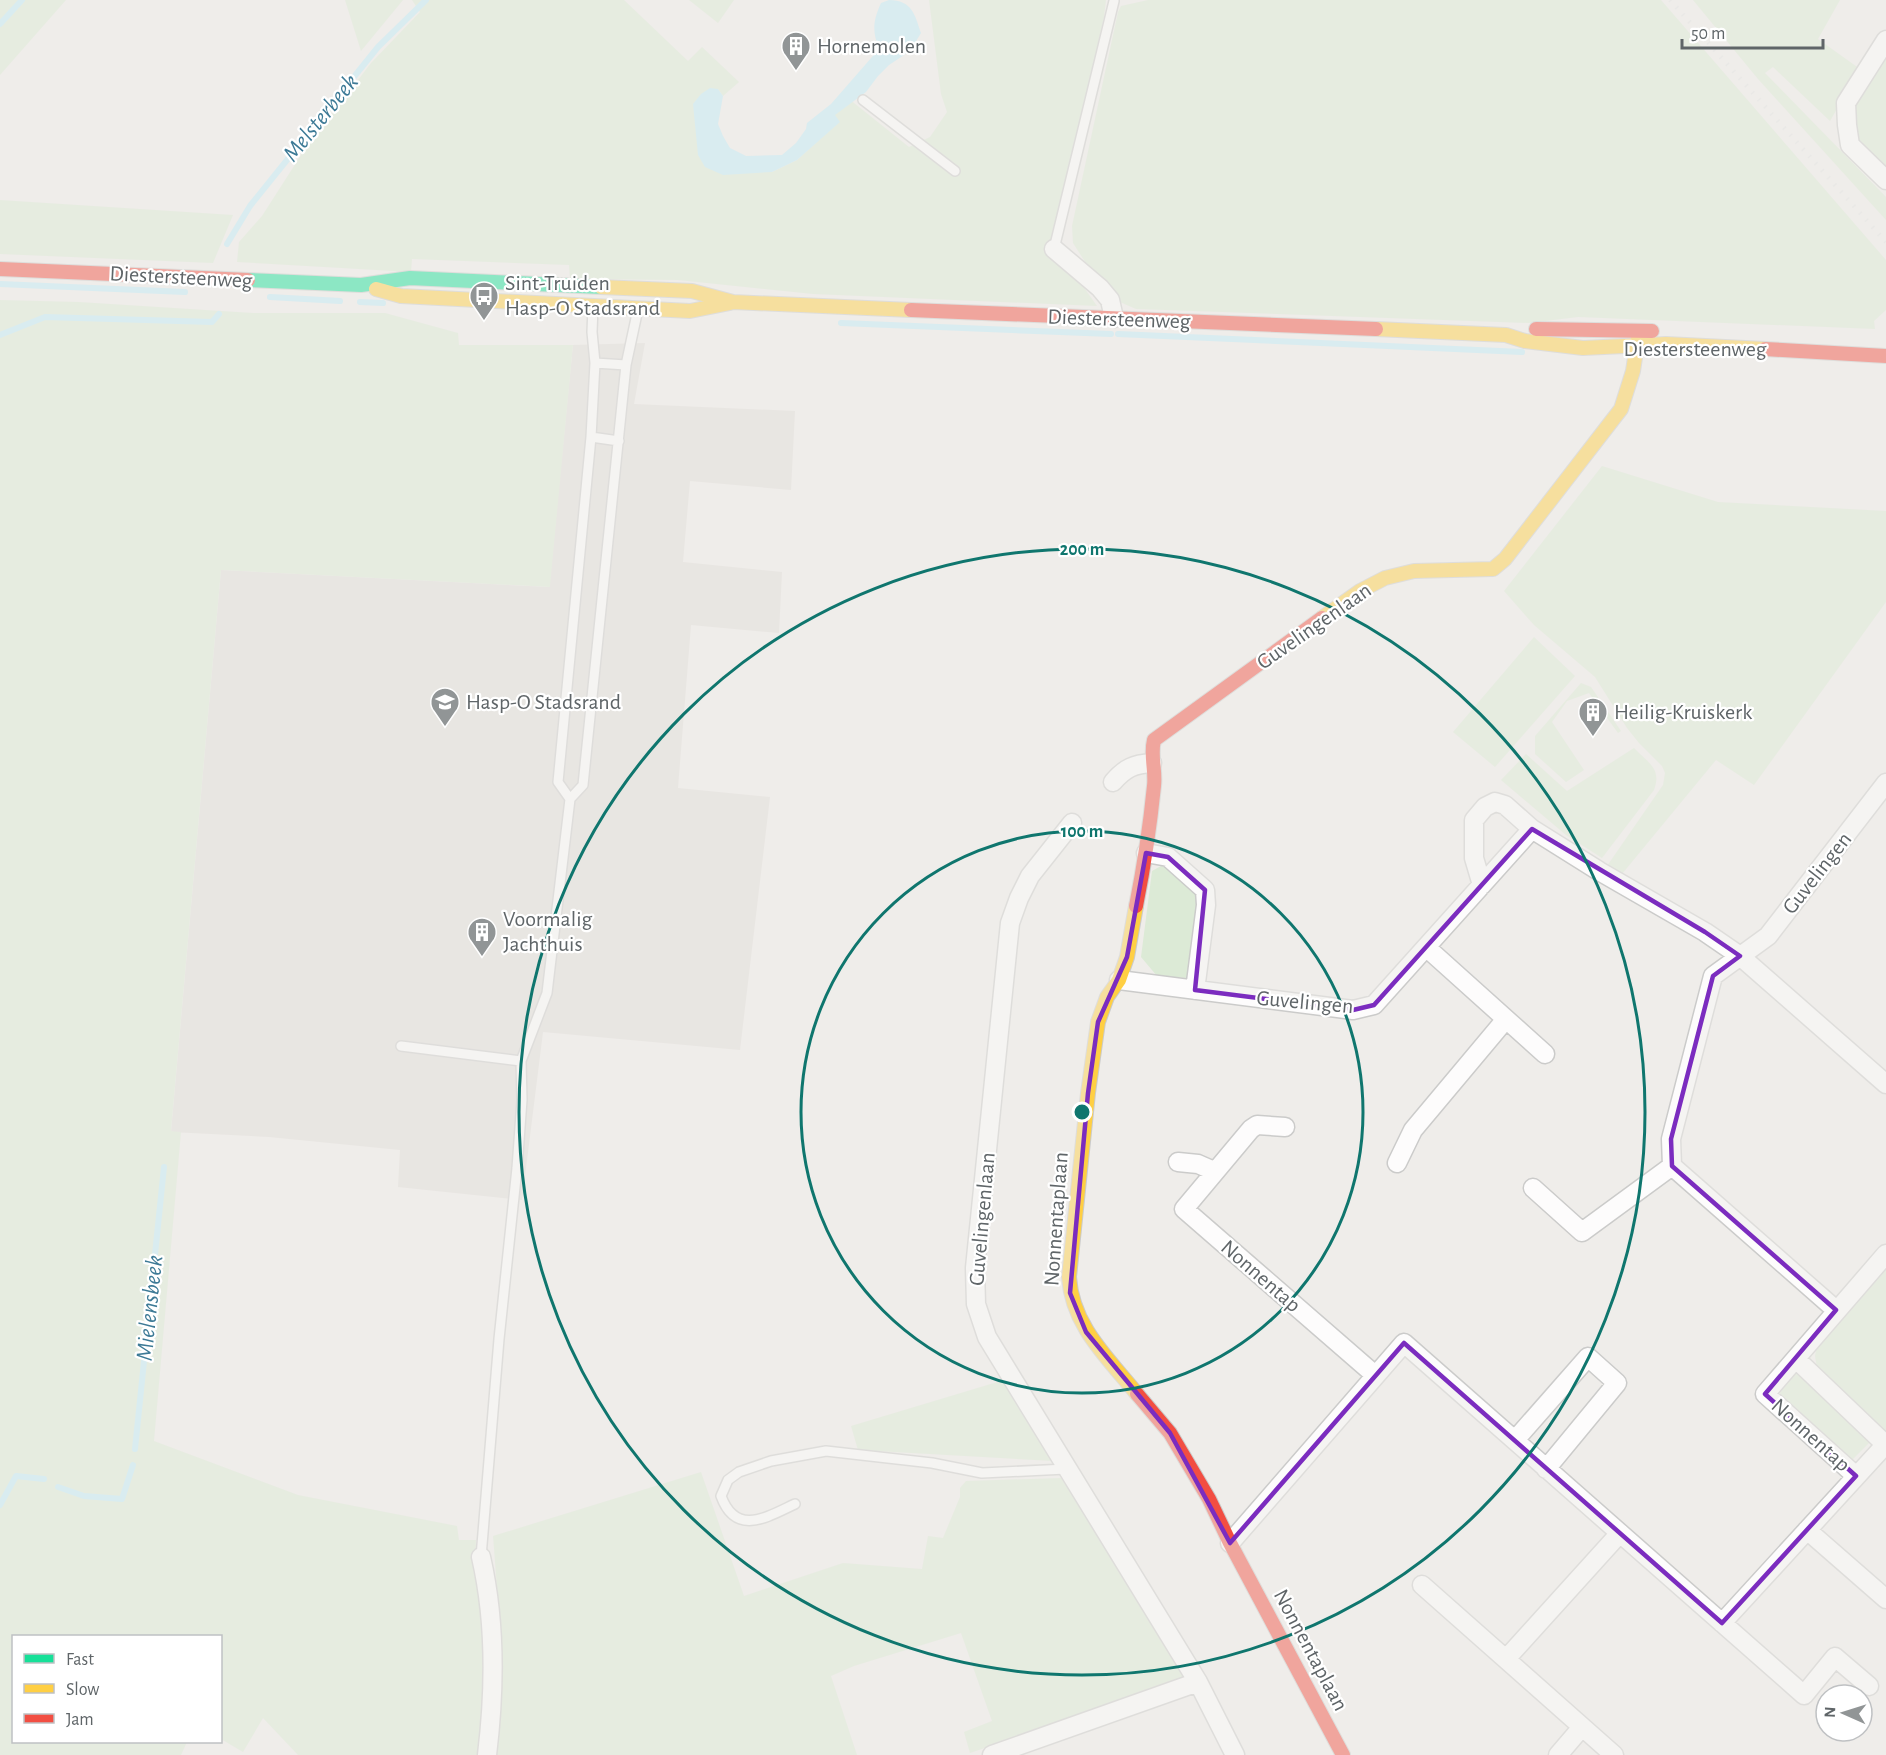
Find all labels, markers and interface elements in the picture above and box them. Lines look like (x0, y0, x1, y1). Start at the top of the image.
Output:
scale bar (1682, 12, 1823, 50)
text: 50 m (1691, 25, 1725, 43)
building icon: Hornemolen (780, 30, 812, 72)
place label: Hornemolen (817, 35, 926, 57)
water label: Melsterbeek (279, 70, 363, 166)
street label: Diestersteenweg (109, 262, 253, 292)
place label: Sint-Truiden Hasp-O Stadsrand (505, 272, 660, 319)
bus stop icon: Sint-Truiden Hasp-O Stadsrand (468, 280, 500, 322)
street label: Diestersteenweg (1047, 306, 1191, 332)
street label: Diestersteenweg (1623, 338, 1767, 360)
text: 200 m (1060, 541, 1104, 559)
street label: Guvelingenlaan (1253, 579, 1375, 673)
school or university icon: Hasp-O Stadsrand (429, 686, 461, 728)
place label: Hasp-O Stadsrand (466, 691, 621, 713)
building icon: Heilig-Kruiskerk (1577, 696, 1609, 738)
place label: Heilig-Kruiskerk (1614, 701, 1752, 723)
text: 100 m (1061, 823, 1103, 841)
street label: Guvelingen (1778, 828, 1856, 918)
place label: Voormalig Jachthuis (503, 908, 592, 955)
building icon: Voormalig Jachthuis (466, 916, 498, 958)
street label: Guvelingen (1256, 987, 1354, 1017)
centre of rings (1072, 1102, 1092, 1122)
street label: Guvelingenlaan (965, 1151, 999, 1287)
street label: Nonnentaplaan (1040, 1151, 1072, 1287)
street label: Nonnentap (1217, 1236, 1305, 1316)
water label: Mielensbeek (133, 1254, 167, 1362)
street label: Nonnentap (1767, 1394, 1855, 1476)
street label: Nonnentaplaan (1270, 1585, 1352, 1715)
legend (12, 1635, 222, 1743)
text: Fast (66, 1651, 94, 1669)
text: Slow (66, 1681, 99, 1699)
north arrow (1814, 1683, 1874, 1743)
text: N (1822, 1706, 1838, 1718)
text: Jam (66, 1711, 94, 1729)

